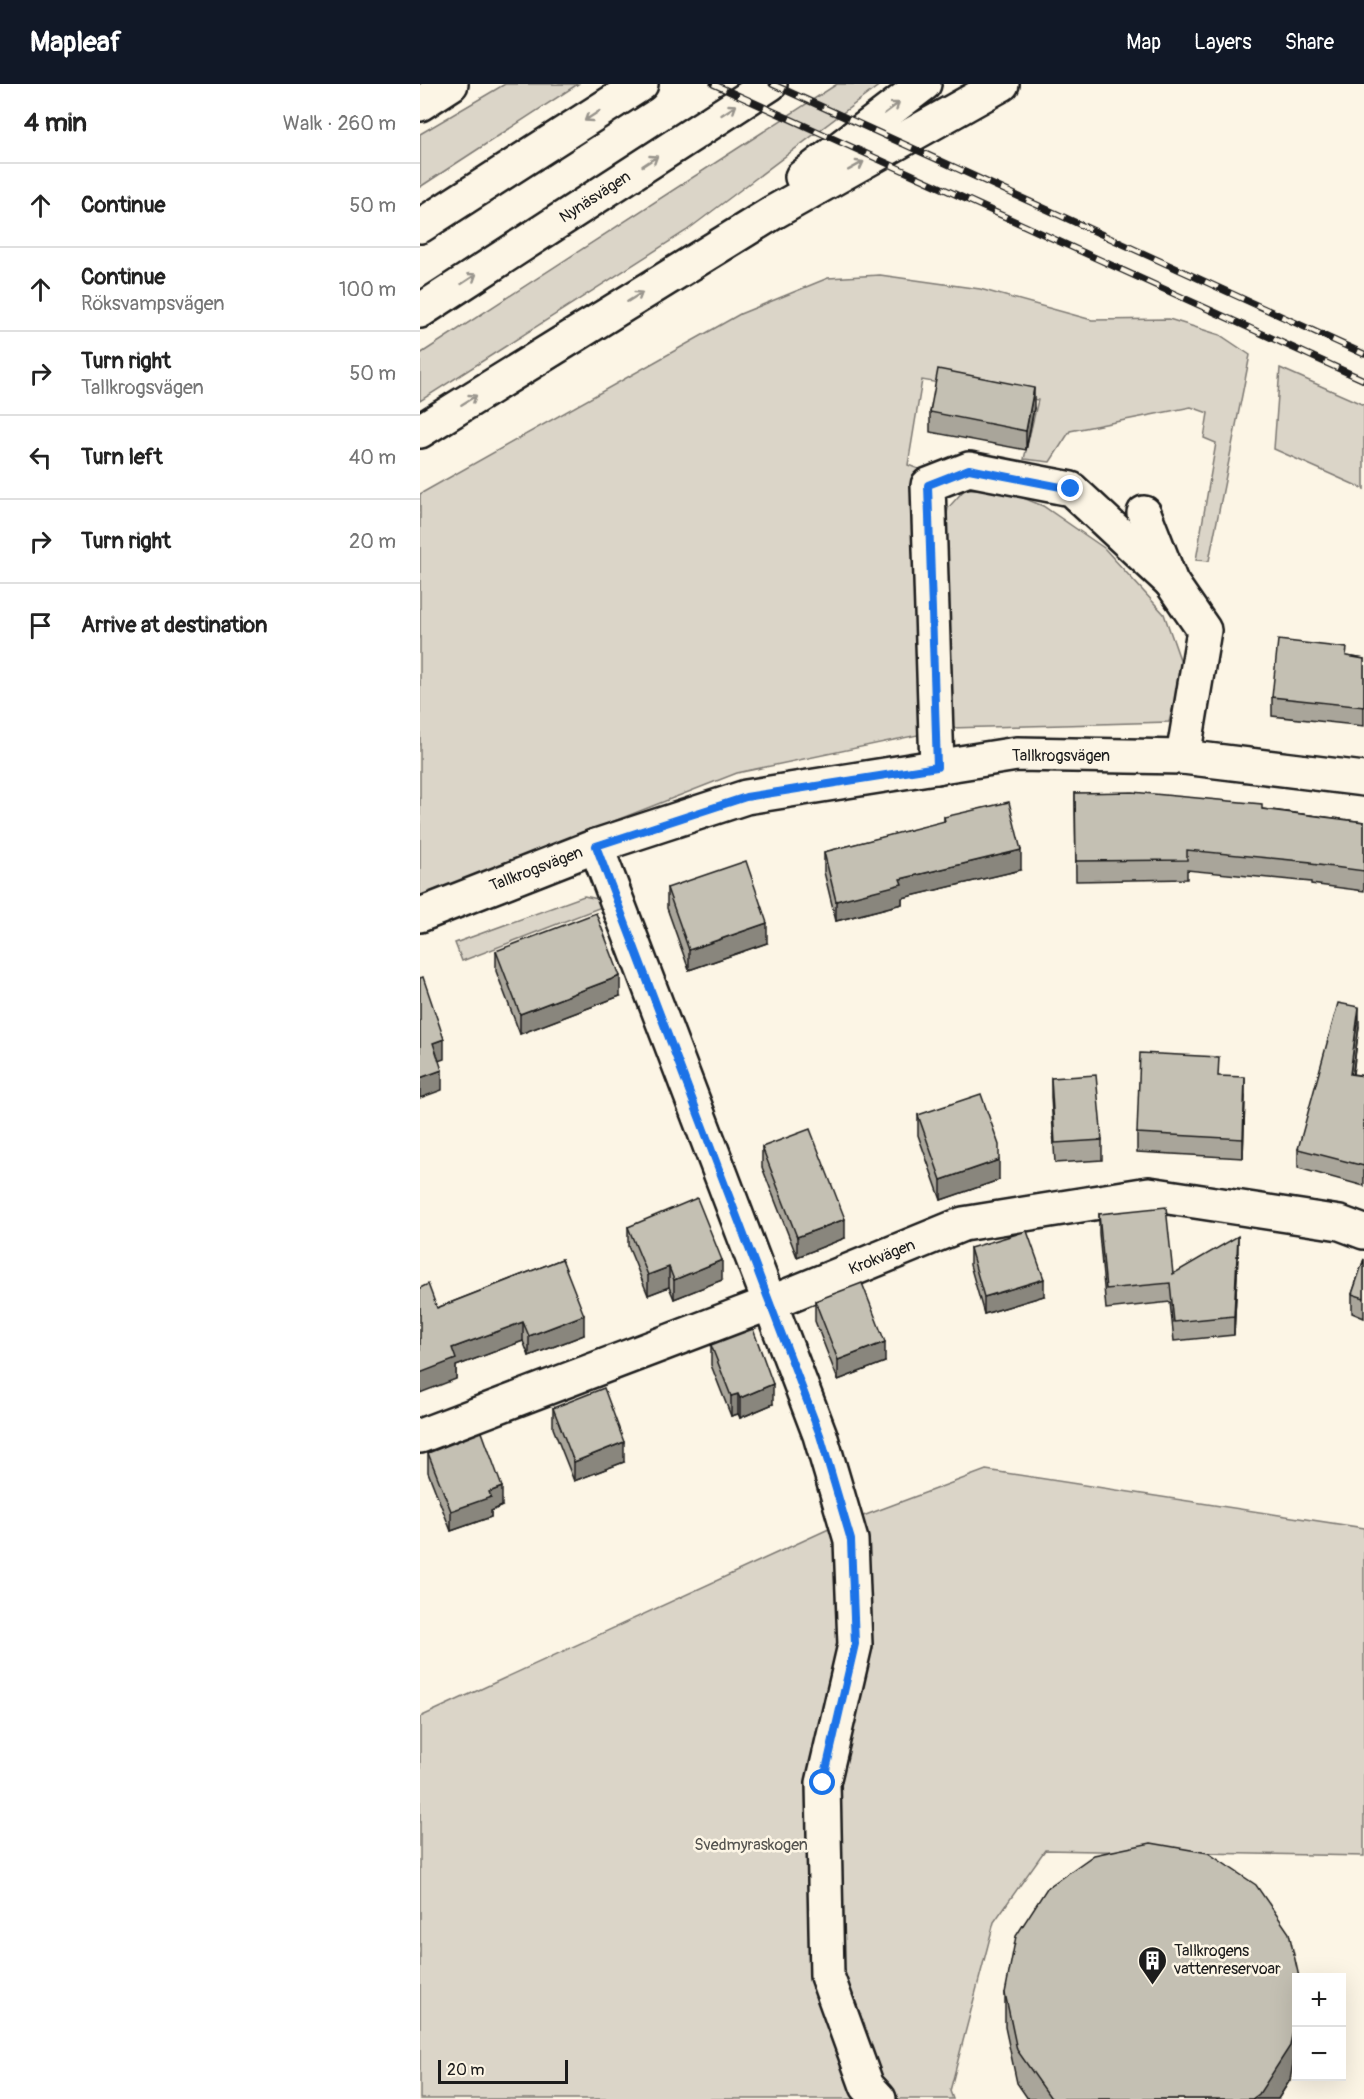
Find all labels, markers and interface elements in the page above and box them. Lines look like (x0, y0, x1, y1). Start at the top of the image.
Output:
text: Mapleaf (30, 25, 121, 60)
text: Map (1126, 29, 1161, 56)
text: Layers (1194, 29, 1252, 56)
text: Share (1285, 29, 1334, 56)
one-way arrow (884, 102, 900, 114)
one-way arrow (720, 104, 737, 116)
text: 4 min (24, 107, 87, 139)
one-way arrow (584, 110, 601, 122)
text: Walk · 260 m (283, 111, 396, 136)
one-way arrow (641, 155, 658, 167)
one-way arrow (847, 160, 864, 172)
street label: Nynäsvägen (556, 167, 634, 227)
icon: ahead (24, 189, 57, 222)
text: Continue (81, 191, 165, 219)
text: 50 m (349, 193, 396, 218)
text: Continue (81, 263, 165, 291)
icon: ahead (24, 273, 57, 306)
one-way arrow (460, 273, 477, 285)
text: 100 m (339, 277, 396, 302)
text: Röksvampsvägen (81, 291, 225, 316)
one-way arrow (626, 291, 643, 303)
text: Turn right (81, 347, 171, 375)
icon: right (24, 357, 57, 390)
text: 50 m (349, 361, 396, 386)
text: Tallkrogsvägen (81, 375, 204, 400)
one-way arrow (460, 393, 477, 405)
icon: left (24, 441, 57, 474)
text: Turn left (81, 443, 163, 471)
text: 40 m (349, 445, 396, 470)
route end (1057, 475, 1083, 501)
icon: right (24, 525, 57, 558)
text: Turn right (81, 527, 171, 555)
text: 20 m (349, 529, 396, 554)
icon: arrive (24, 609, 57, 642)
text: Arrive at destination (81, 611, 267, 639)
street label: Tallkrogsvägen (1012, 746, 1110, 766)
street label: Tallkrogsvägen (487, 842, 585, 896)
street label: Krokvägen (846, 1235, 918, 1279)
route start (809, 1769, 835, 1795)
park label: Svedmyraskogen (694, 1835, 808, 1855)
place label: Tallkrogens vattenreservoar (1173, 1941, 1281, 1979)
building icon: Tallkrogens vattenreservoar (1137, 1944, 1169, 1986)
map controls (1292, 1973, 1346, 2081)
button: + (1292, 1973, 1346, 2027)
button: − (1292, 2027, 1346, 2081)
scale bar (438, 2057, 568, 2084)
text: 20 m (447, 2060, 485, 2080)

